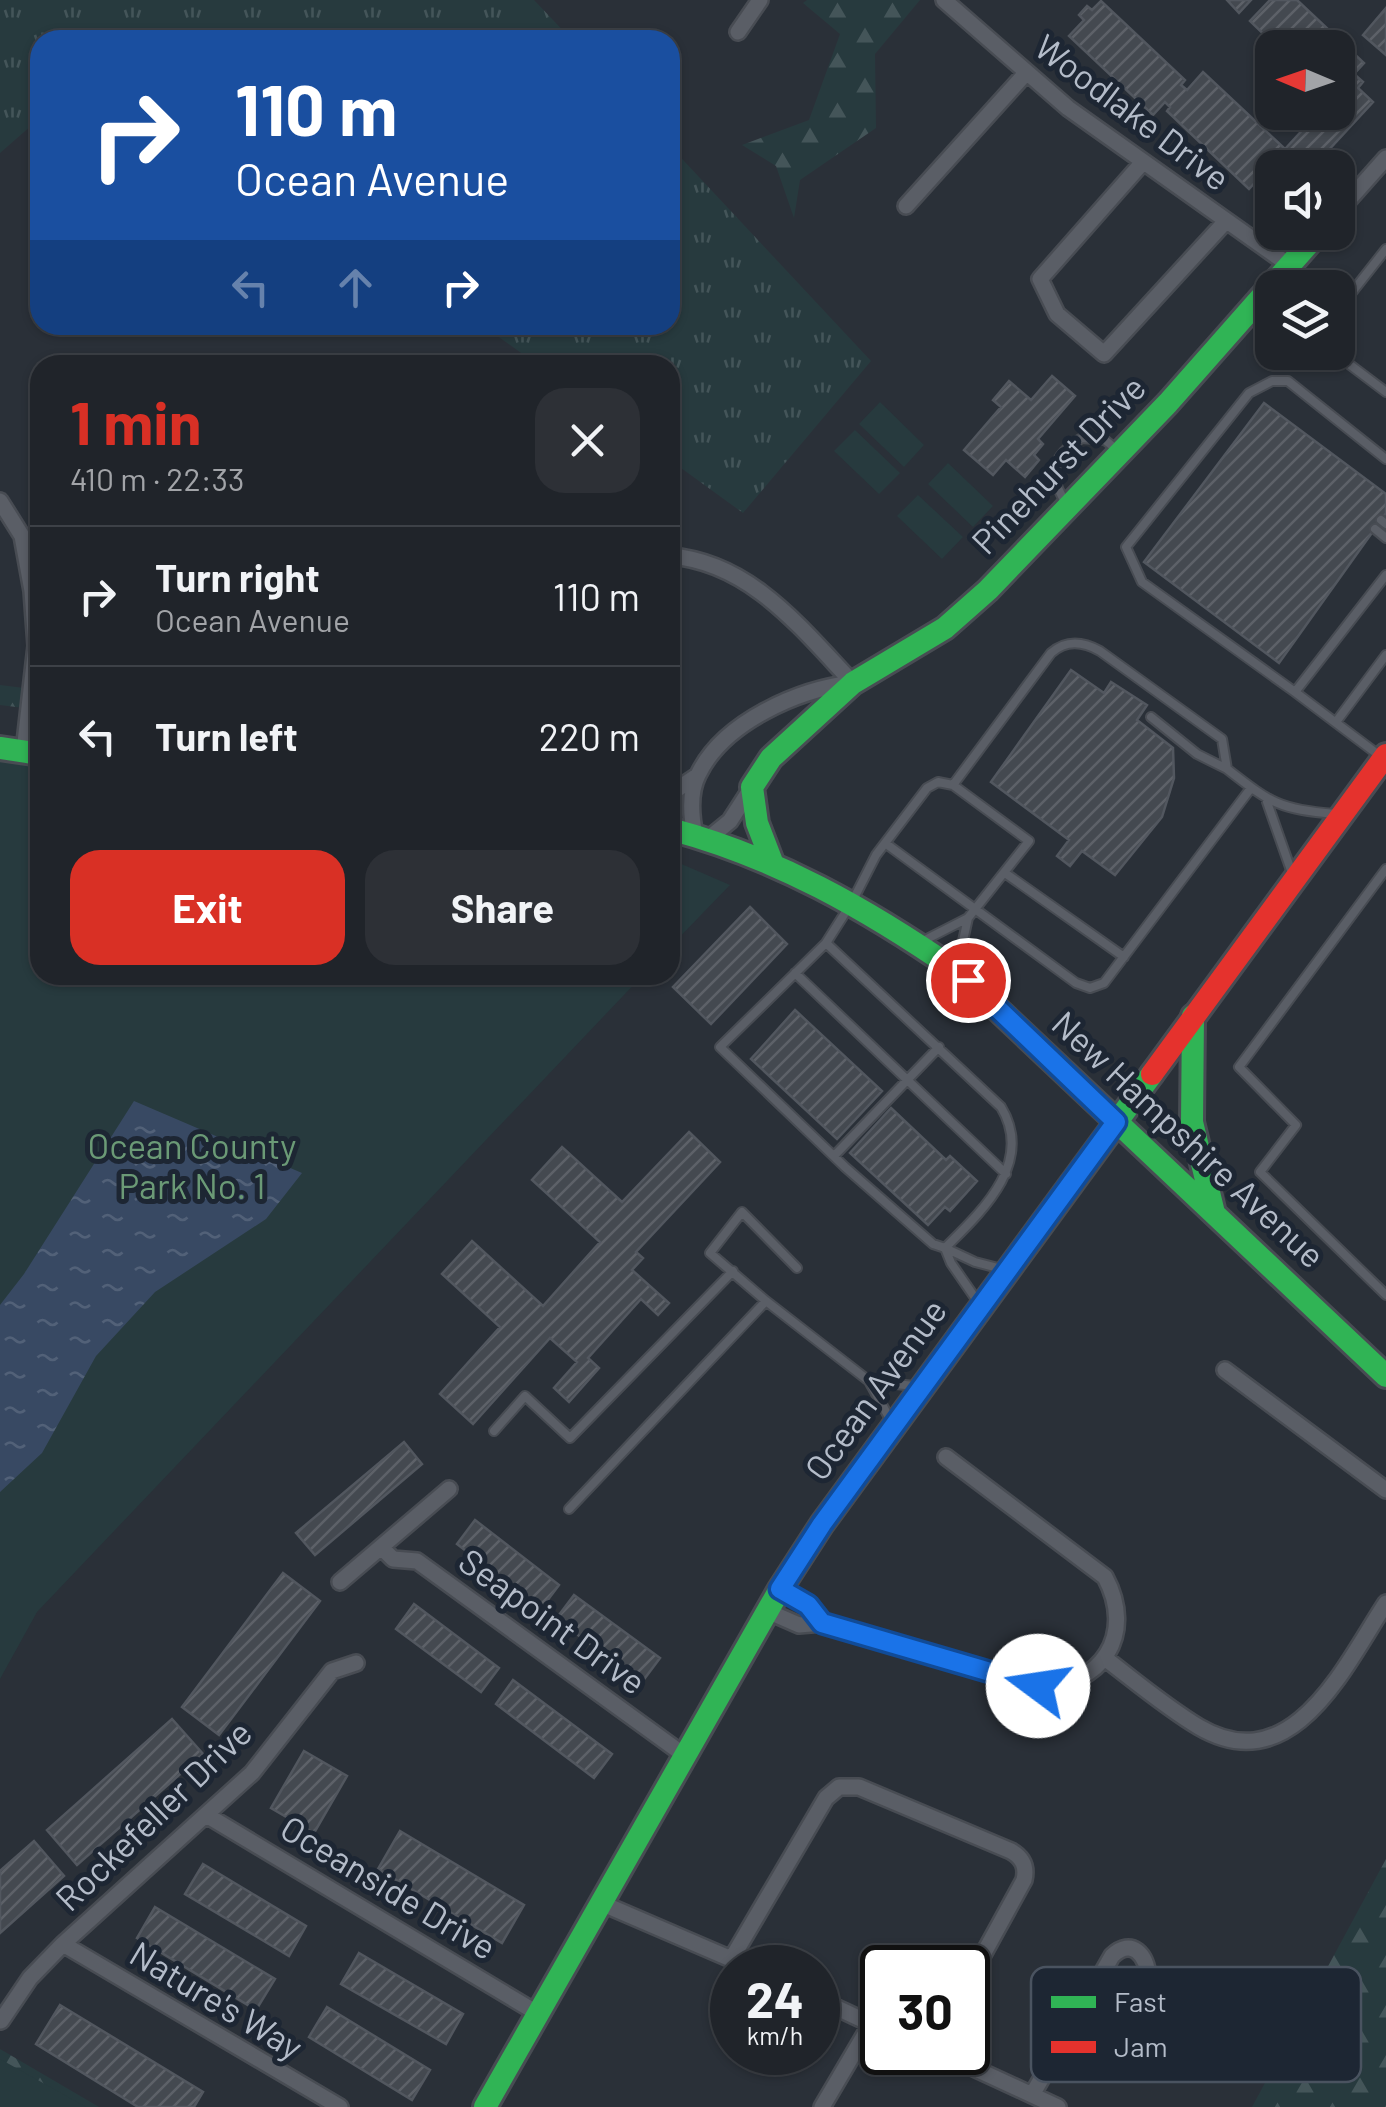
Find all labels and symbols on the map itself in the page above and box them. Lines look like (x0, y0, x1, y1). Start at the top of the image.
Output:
street label: Woodlake Drive (1028, 25, 1239, 198)
north arrow (1255, 30, 1355, 130)
street label: Pinehurst Drive (962, 366, 1153, 562)
pin (926, 938, 1011, 1023)
street label: New Hampshire Avenue (1044, 1001, 1334, 1276)
park label: Ocean County Park No. 1 (88, 1124, 296, 1206)
street label: Ocean Avenue (795, 1290, 954, 1487)
street label: Seapoint Drive (452, 1539, 655, 1702)
position arrow (986, 1634, 1090, 1738)
street label: Rockefeller Drive (46, 1711, 259, 1919)
street label: Oceanside Drive (274, 1806, 504, 1967)
street label: Nature's Way (123, 1931, 311, 2067)
speed limit sign: 30 (860, 1945, 990, 2075)
legend (1031, 1967, 1361, 2082)
text: Fast (1114, 1984, 1167, 2018)
text: Jam (1114, 2029, 1168, 2063)

